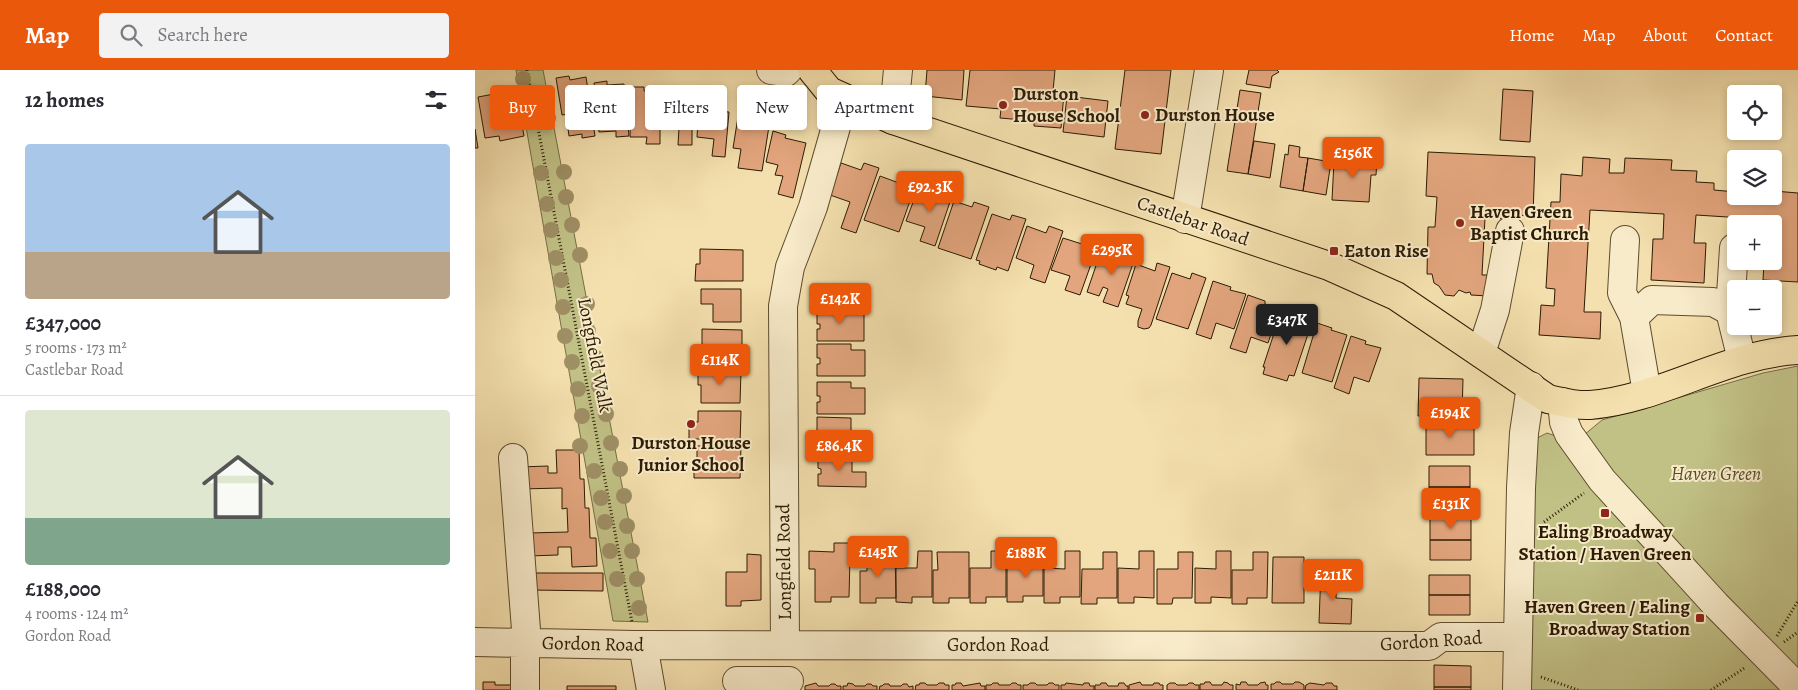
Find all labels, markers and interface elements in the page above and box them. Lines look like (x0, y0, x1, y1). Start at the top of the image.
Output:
search box (99, 13, 449, 58)
text: Map (25, 19, 69, 51)
icon: search (117, 21, 145, 49)
text: Search here (157, 22, 248, 48)
text: Home (1509, 23, 1554, 47)
text: Map (1582, 23, 1615, 47)
text: About (1643, 23, 1687, 47)
text: Contact (1715, 23, 1773, 47)
place label: Durston House School (1013, 81, 1120, 129)
chip: Buy (490, 85, 555, 130)
chip: Rent (565, 85, 635, 130)
chip: Filters (645, 85, 727, 130)
chip: New (737, 85, 807, 130)
chip: Apartment (817, 85, 932, 130)
map controls (1727, 85, 1782, 335)
button: locate (1727, 85, 1782, 140)
text: 12 homes (25, 86, 104, 114)
icon: filters (422, 86, 450, 114)
marker: Durston House School (997, 99, 1009, 111)
place label: Durston House (1155, 102, 1275, 128)
marker: Durston House (1139, 109, 1151, 121)
pin: £156K (1318, 136, 1388, 179)
text: £156K (1334, 142, 1372, 164)
button: layers (1727, 150, 1782, 205)
pin: £92.3K (889, 170, 971, 213)
text: £92.3K (907, 176, 953, 198)
icon: home (193, 177, 283, 267)
street label: Castlebar Road (1133, 190, 1253, 253)
place label: Haven Green Baptist Church (1470, 199, 1589, 247)
button: + (1727, 215, 1782, 270)
marker: Haven Green Baptist Church (1454, 217, 1466, 229)
pin: £295K (1077, 234, 1147, 276)
place label: Eaton Rise (1344, 238, 1429, 264)
text: £295K (1092, 239, 1132, 261)
marker: Eaton Rise (1328, 245, 1340, 257)
button: − (1727, 280, 1782, 335)
pin: £142K (805, 282, 875, 325)
text: £142K (820, 288, 860, 310)
street label: Longfield Walk (571, 295, 619, 415)
pin: £347K (1252, 304, 1322, 346)
text: £347,000 (25, 309, 101, 337)
text: £347K (1267, 309, 1307, 331)
text: 5 rooms · 173 m² (25, 337, 127, 359)
pin: £114K (685, 344, 755, 386)
text: £114K (701, 349, 739, 371)
text: Castlebar Road (25, 359, 123, 381)
pin: £194K (1415, 396, 1485, 439)
text: £194K (1430, 402, 1470, 424)
marker: Durston House Junior School (685, 418, 697, 430)
place label: Durston House Junior School (631, 430, 751, 478)
pin: £86.4K (798, 430, 880, 472)
text: £86.4K (816, 435, 862, 457)
icon: home (193, 442, 283, 532)
park label: Haven Green (1671, 461, 1761, 487)
pin: £131K (1416, 488, 1486, 530)
text: £131K (1432, 493, 1470, 515)
street label: Longfield Road (770, 503, 798, 621)
marker: Ealing Broadway Station / Haven Green (1599, 507, 1611, 519)
place label: Ealing Broadway Station / Haven Green (1519, 519, 1692, 567)
pin: £145K (843, 536, 913, 578)
pin: £188K (991, 536, 1061, 579)
text: £145K (859, 541, 897, 563)
text: £188K (1006, 542, 1046, 564)
pin: £211K (1298, 558, 1368, 601)
text: £211K (1314, 564, 1352, 586)
text: £188,000 (25, 575, 101, 603)
place label: Haven Green / Ealing Broadway Station (1524, 594, 1690, 642)
text: 4 rooms · 124 m² (25, 603, 129, 625)
marker: Haven Green / Ealing Broadway Station (1694, 612, 1706, 624)
street label: Gordon Road (1379, 624, 1484, 658)
text: Gordon Road (25, 625, 111, 647)
street label: Gordon Road (542, 630, 645, 658)
street label: Gordon Road (947, 632, 1050, 658)

